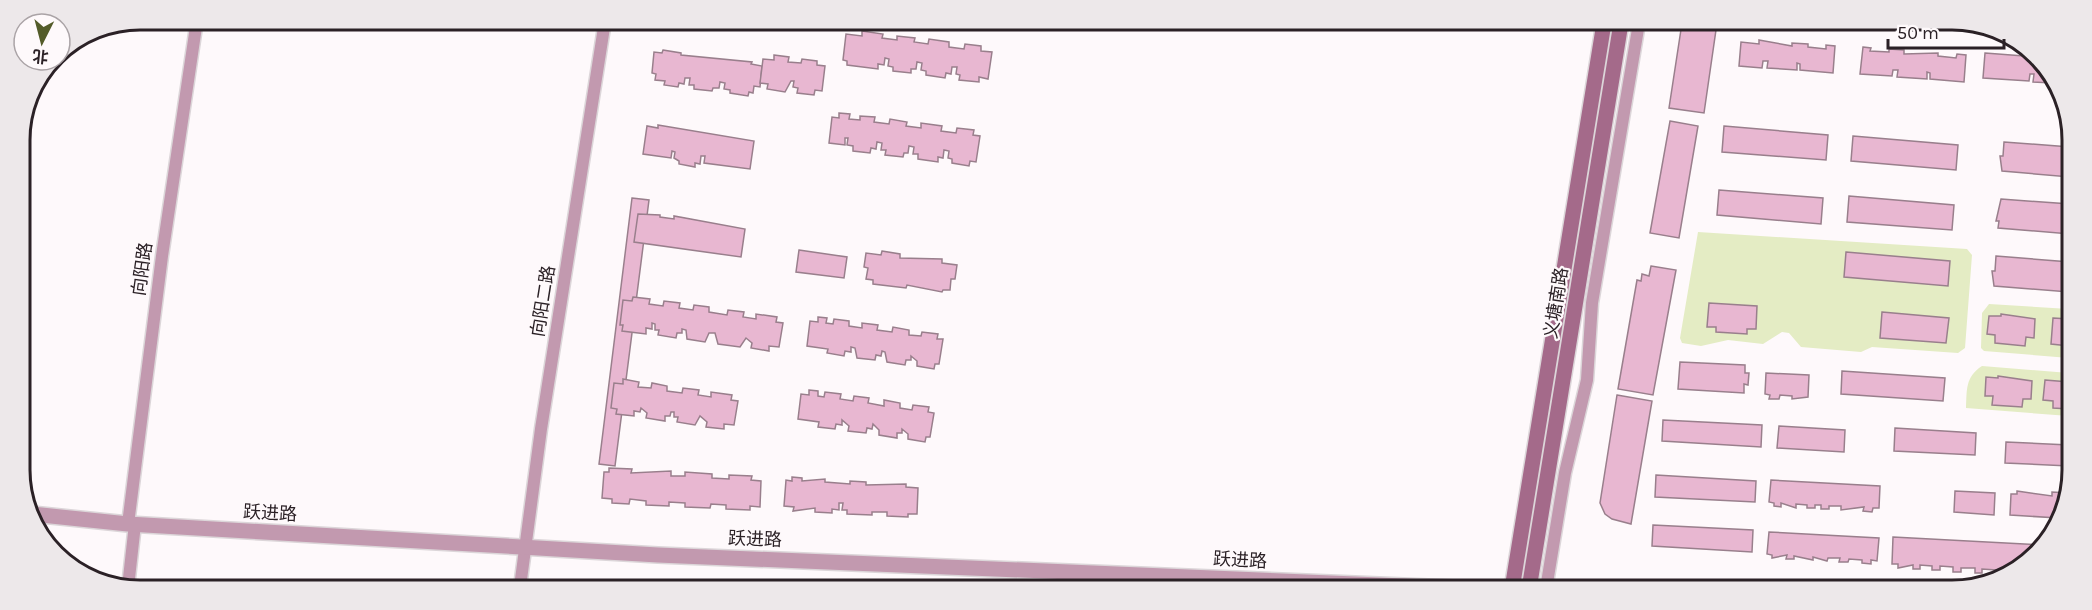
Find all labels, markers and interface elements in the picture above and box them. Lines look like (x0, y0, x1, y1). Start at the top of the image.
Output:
north arrow (12, 12, 72, 72)
scale bar (1888, 12, 2004, 50)
text: 50 m (1897, 22, 1939, 44)
text: 北 (32, 46, 49, 67)
street label: 向阳路 (127, 241, 157, 297)
street label: 向阳二路 (527, 264, 559, 338)
street label: 义塘南路 (1540, 266, 1572, 340)
street label: 跃进路 (242, 501, 298, 525)
street label: 跃进路 (728, 527, 782, 551)
street label: 跃进路 (1212, 548, 1268, 572)

